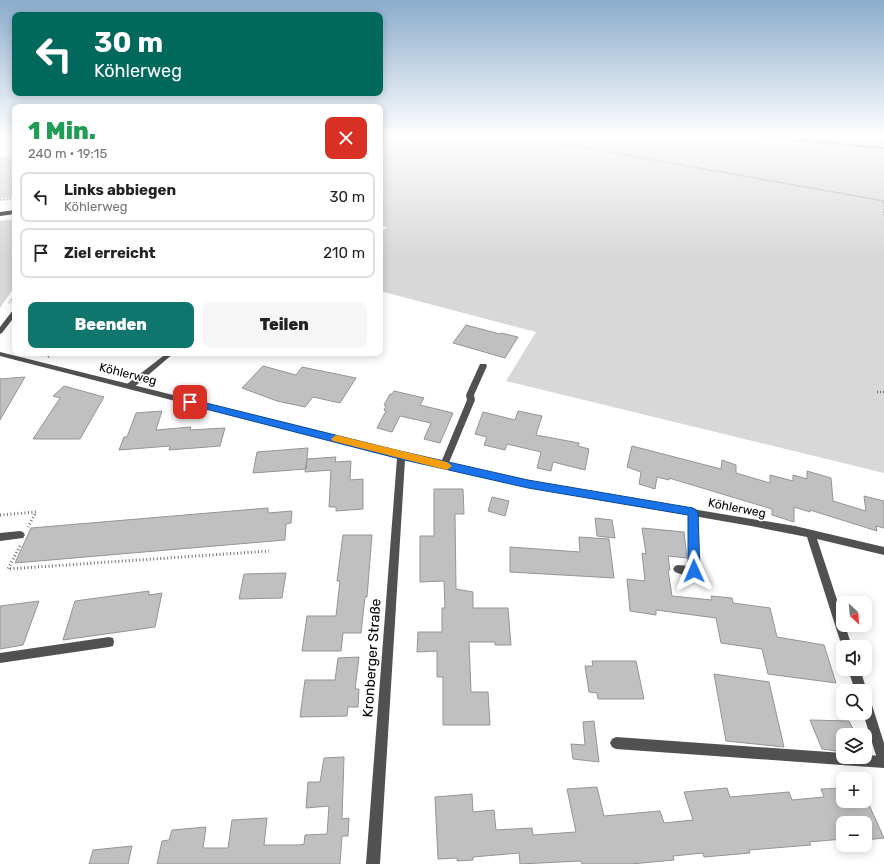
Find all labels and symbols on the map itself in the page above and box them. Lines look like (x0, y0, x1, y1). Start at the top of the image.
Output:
street label: Köhlerweg (98, 360, 158, 388)
pin (173, 385, 207, 419)
street label: Köhlerweg (707, 496, 767, 520)
position arrow (673, 550, 715, 592)
north arrow (836, 596, 872, 632)
street label: Kronberger Straße (359, 598, 385, 718)

